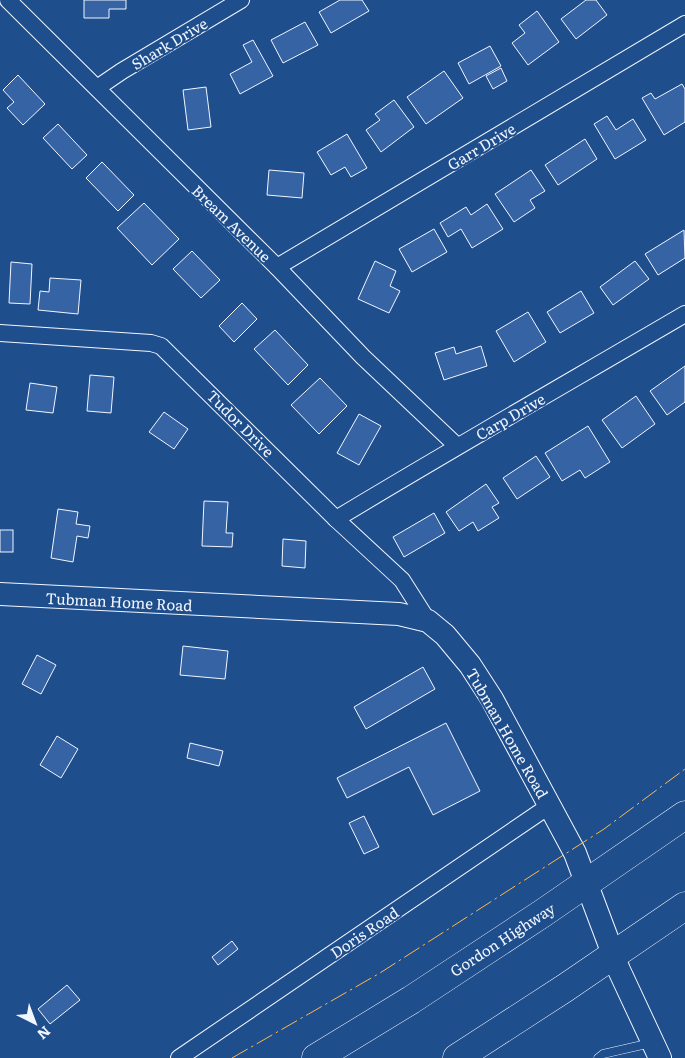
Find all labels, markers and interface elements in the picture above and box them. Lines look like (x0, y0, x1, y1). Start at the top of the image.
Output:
street label: Shark Drive (127, 11, 212, 75)
street label: Garr Drive (443, 117, 520, 175)
street label: Bream Avenue (187, 179, 277, 267)
street label: Tudor Drive (202, 384, 280, 462)
street label: Carp Drive (471, 387, 549, 445)
street label: Tubman Home Road (45, 586, 193, 616)
street label: Tubman Home Road (461, 664, 555, 802)
street label: Gordon Highway (445, 896, 559, 982)
street label: Doris Road (325, 901, 403, 963)
north arrow (10, 998, 60, 1048)
text: N (33, 1022, 55, 1045)

